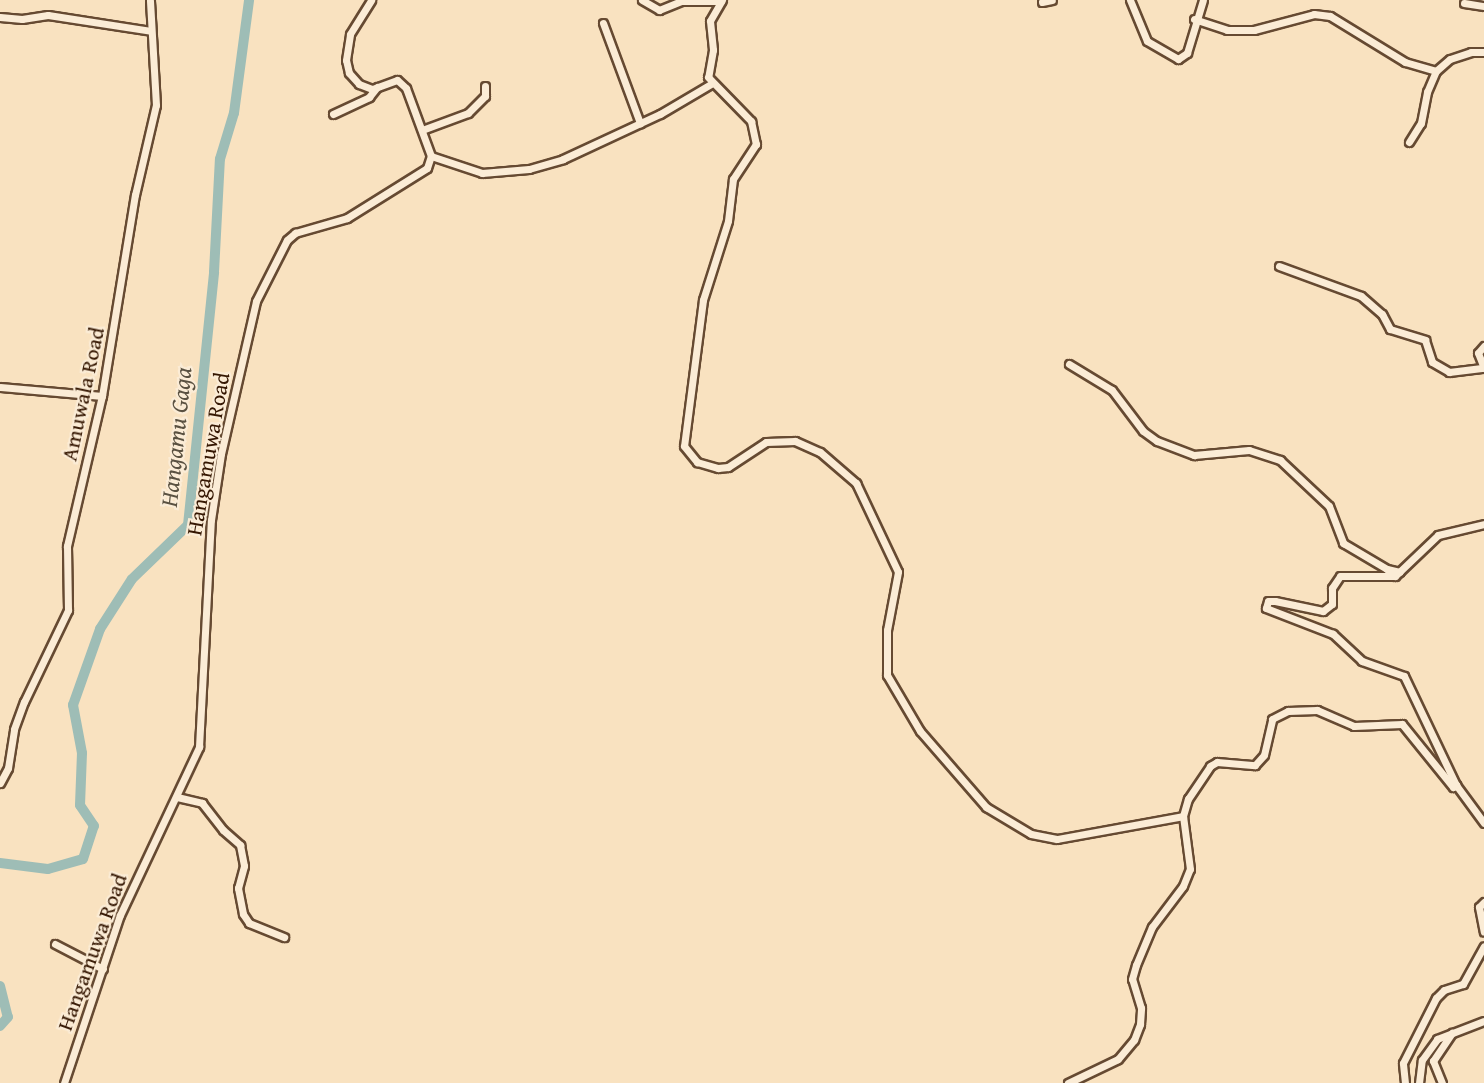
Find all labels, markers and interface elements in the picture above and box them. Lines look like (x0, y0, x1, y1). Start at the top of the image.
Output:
street label: Amuwala Road (56, 325, 110, 463)
water label: Hangamu Gaga (154, 366, 198, 508)
street label: Hangamuwa Road (181, 370, 235, 538)
street label: Hangamuwa Road (51, 870, 133, 1034)

